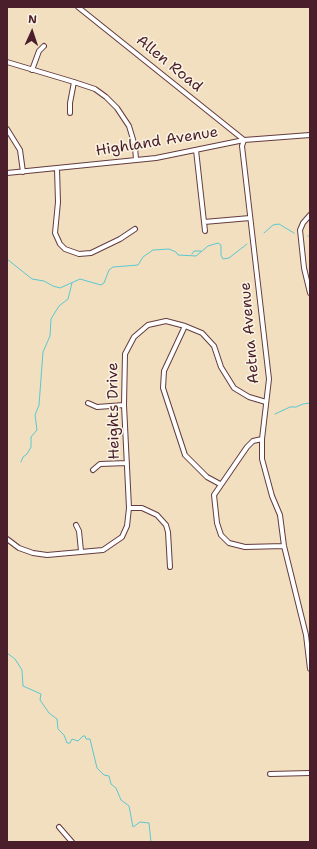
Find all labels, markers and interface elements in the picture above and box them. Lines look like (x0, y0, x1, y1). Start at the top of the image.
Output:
north arrow (12, 12, 52, 52)
text: N (28, 12, 37, 27)
street label: Allen Road (132, 32, 206, 96)
street label: Highland Avenue (95, 123, 219, 161)
street label: Aetna Avenue (237, 281, 263, 385)
street label: Heights Drive (104, 362, 124, 460)

